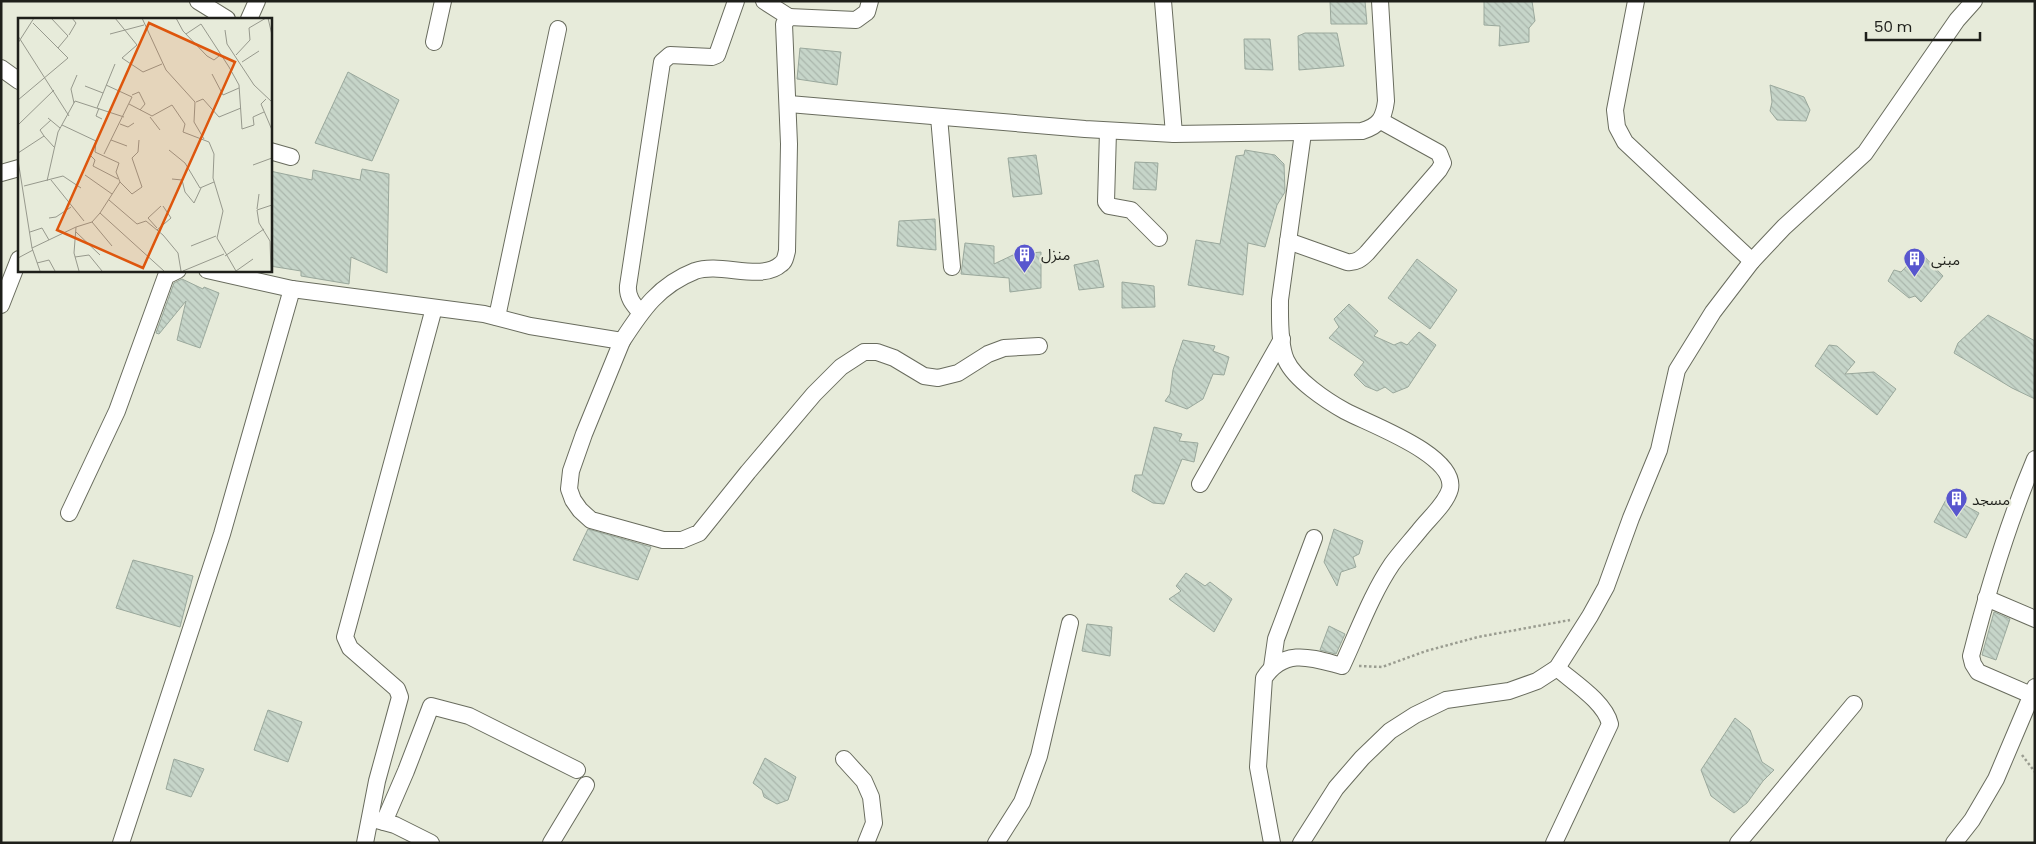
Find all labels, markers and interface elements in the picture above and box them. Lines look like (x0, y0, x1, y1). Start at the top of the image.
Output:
scale bar (1866, 10, 1980, 42)
text: 50 m (1874, 16, 1912, 37)
inset map (18, 18, 271, 271)
building icon: منزل (1013, 242, 1037, 273)
place label: منزل (1041, 244, 1070, 265)
building icon: مبنى (1903, 247, 1927, 278)
place label: مبنى (1931, 249, 1960, 270)
building icon: مسجد (1944, 487, 1968, 518)
place label: مسجد (1972, 489, 2010, 510)

